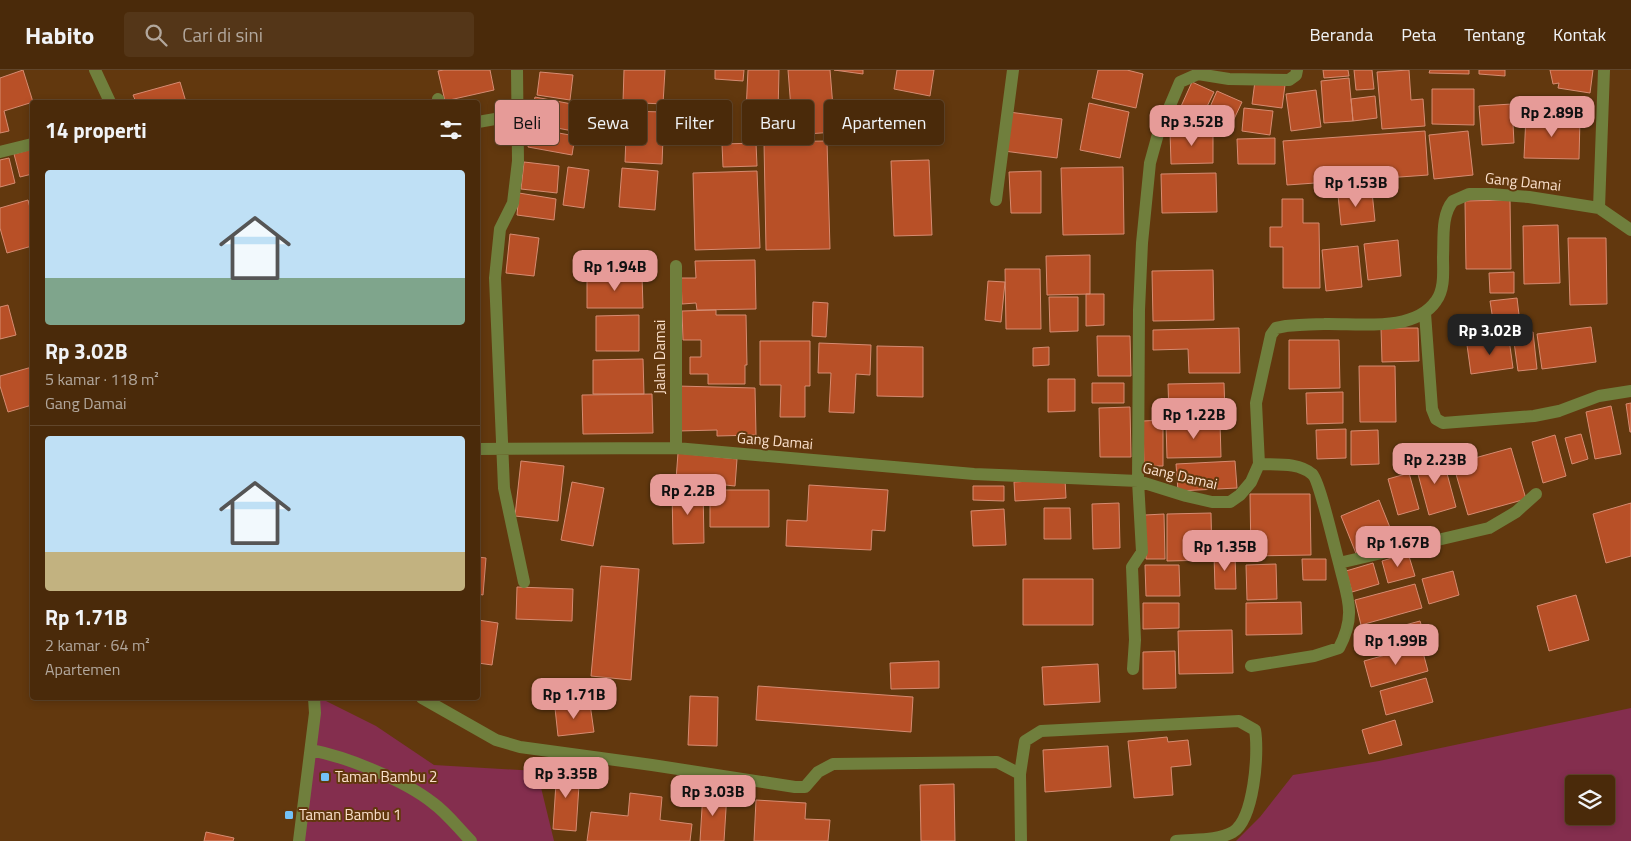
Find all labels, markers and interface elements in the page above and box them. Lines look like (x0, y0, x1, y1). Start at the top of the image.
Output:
search box (124, 12, 474, 57)
text: Habito (25, 17, 94, 53)
text: Cari di sini (182, 20, 263, 49)
icon: search (142, 21, 170, 49)
text: Beranda (1310, 21, 1373, 48)
text: Peta (1401, 21, 1436, 48)
text: Tentang (1464, 21, 1525, 48)
text: Kontak (1553, 21, 1606, 48)
pin: Rp 2.89B (1500, 96, 1604, 138)
chip: Beli (495, 100, 559, 145)
chip: Sewa (569, 100, 647, 145)
chip: Filter (657, 100, 732, 145)
chip: Baru (742, 100, 814, 145)
chip: Apartemen (824, 100, 944, 145)
text: Rp 2.89B (1521, 100, 1583, 124)
pin: Rp 3.52B (1140, 104, 1244, 147)
text: Rp 3.52B (1161, 109, 1223, 133)
text: 14 properti (45, 114, 147, 146)
icon: filters (437, 116, 465, 144)
pin: Rp 1.53B (1304, 166, 1408, 208)
street label: Gang Damai (1484, 166, 1562, 197)
text: Rp 1.53B (1325, 170, 1387, 194)
icon: home (210, 203, 300, 293)
pin: Rp 1.94B (563, 250, 667, 292)
text: Rp 1.94B (584, 254, 646, 278)
pin: Rp 3.02B (1438, 314, 1542, 356)
text: Rp 3.02B (1459, 318, 1521, 342)
street label: Jalan Damai (648, 320, 671, 394)
text: Rp 3.02B (45, 335, 128, 367)
text: 5 kamar · 118 m² (45, 367, 159, 391)
text: Gang Damai (45, 391, 126, 415)
pin: Rp 1.22B (1142, 398, 1246, 440)
text: Rp 1.22B (1163, 402, 1225, 426)
street label: Gang Damai (736, 426, 814, 455)
pin: Rp 2.23B (1383, 442, 1487, 485)
text: Rp 2.23B (1404, 447, 1466, 471)
street label: Gang Damai (1140, 456, 1220, 495)
icon: home (210, 468, 300, 558)
pin: Rp 2.2B (642, 474, 734, 516)
text: Rp 2.2B (661, 478, 715, 502)
pin: Rp 1.67B (1346, 526, 1450, 568)
pin: Rp 1.35B (1173, 530, 1277, 572)
text: Rp 1.67B (1367, 530, 1429, 554)
text: Rp 1.35B (1194, 534, 1256, 558)
text: Rp 1.71B (45, 601, 128, 633)
pin: Rp 1.99B (1344, 624, 1448, 666)
text: Rp 1.99B (1365, 628, 1427, 652)
text: 2 kamar · 64 m² (45, 633, 150, 657)
text: Apartemen (45, 657, 120, 681)
pin: Rp 1.71B (522, 678, 626, 720)
text: Rp 1.71B (543, 682, 605, 706)
pin: Rp 3.35B (514, 756, 618, 799)
text: Rp 3.35B (535, 761, 597, 785)
place label: Taman Bambu 2 (335, 765, 437, 788)
marker: Taman Bambu 2 (319, 771, 331, 783)
pin: Rp 3.03B (661, 774, 765, 817)
map controls (1565, 775, 1615, 825)
button: layers (1565, 775, 1615, 825)
text: Rp 3.03B (682, 779, 744, 803)
place label: Taman Bambu 1 (299, 803, 401, 826)
marker: Taman Bambu 1 (283, 809, 295, 821)

